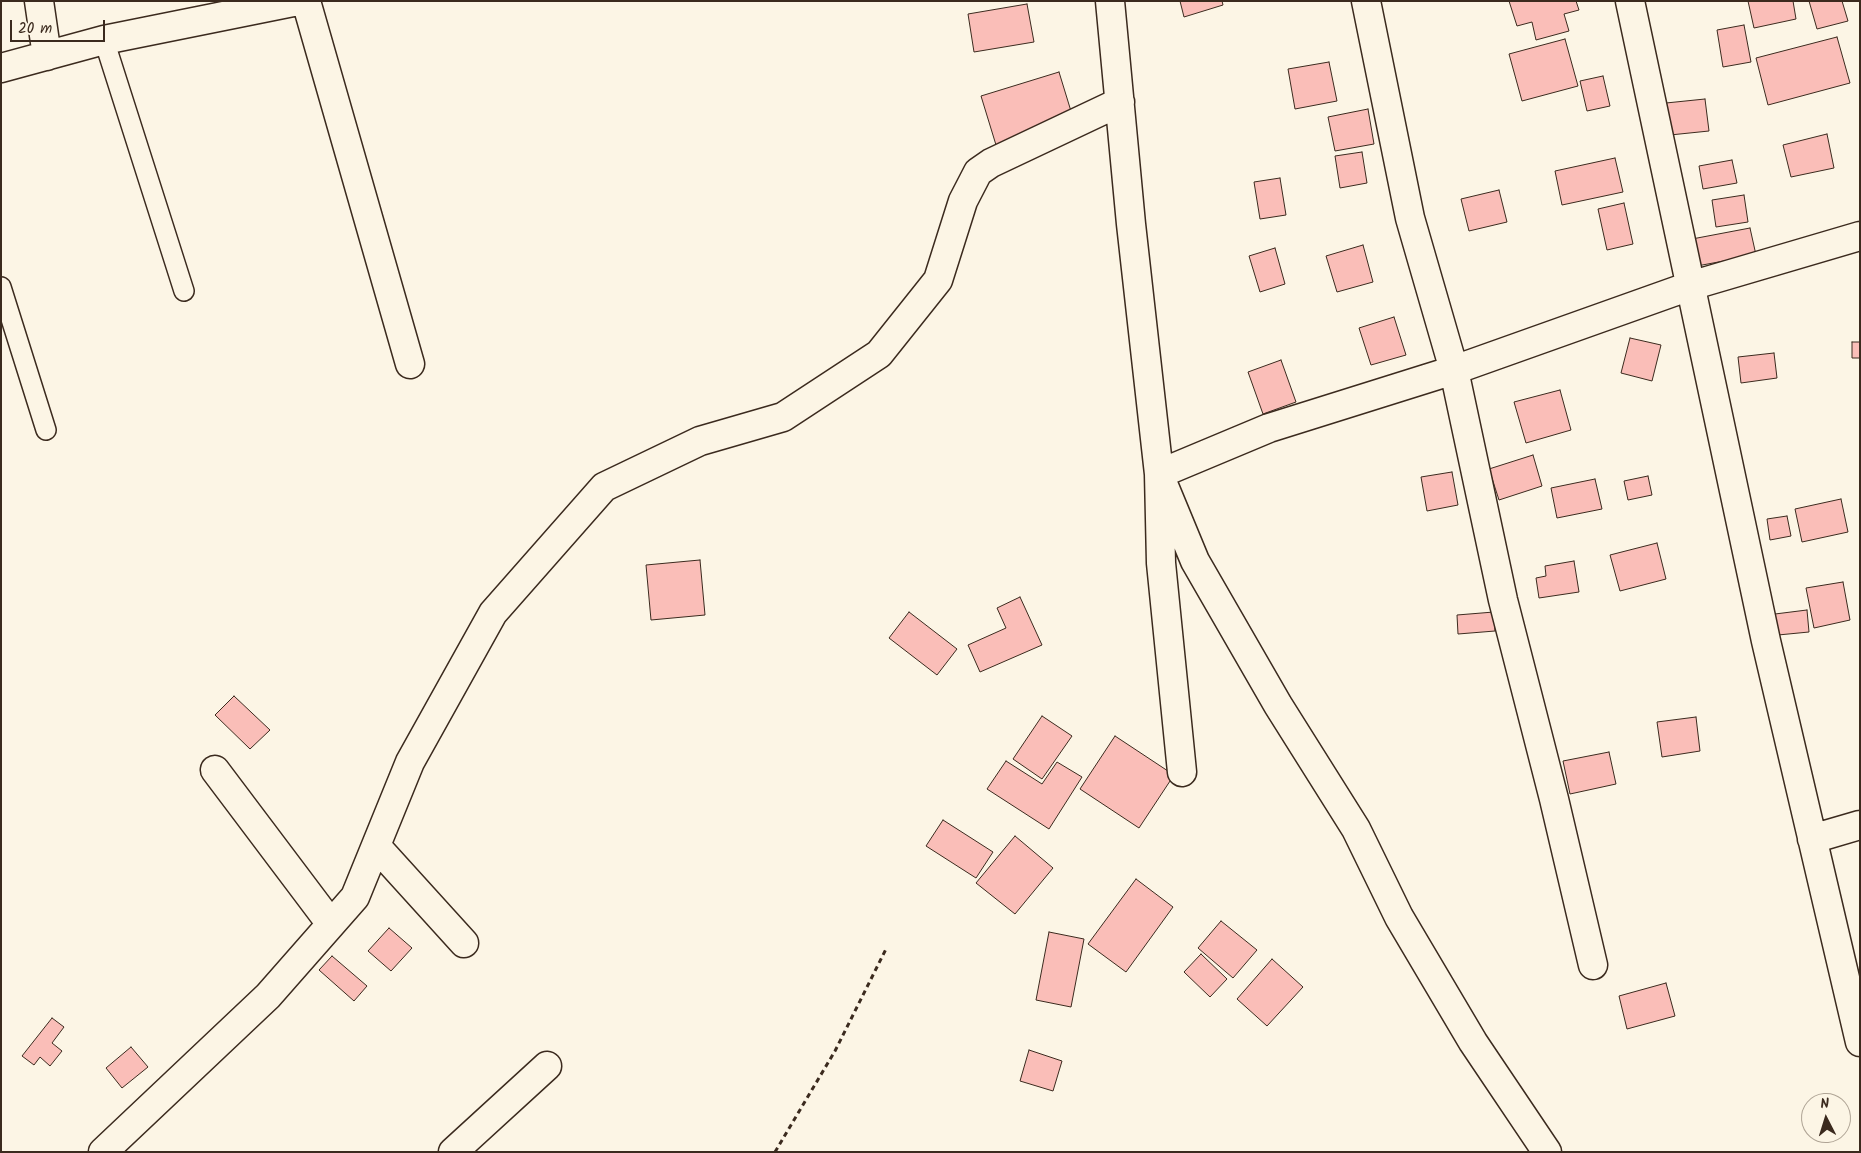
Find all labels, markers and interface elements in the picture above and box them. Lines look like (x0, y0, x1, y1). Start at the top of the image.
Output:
scale bar (12, 10, 108, 42)
text: 20 m (18, 17, 52, 41)
north arrow (1801, 1093, 1851, 1143)
text: N (1819, 1093, 1830, 1115)

